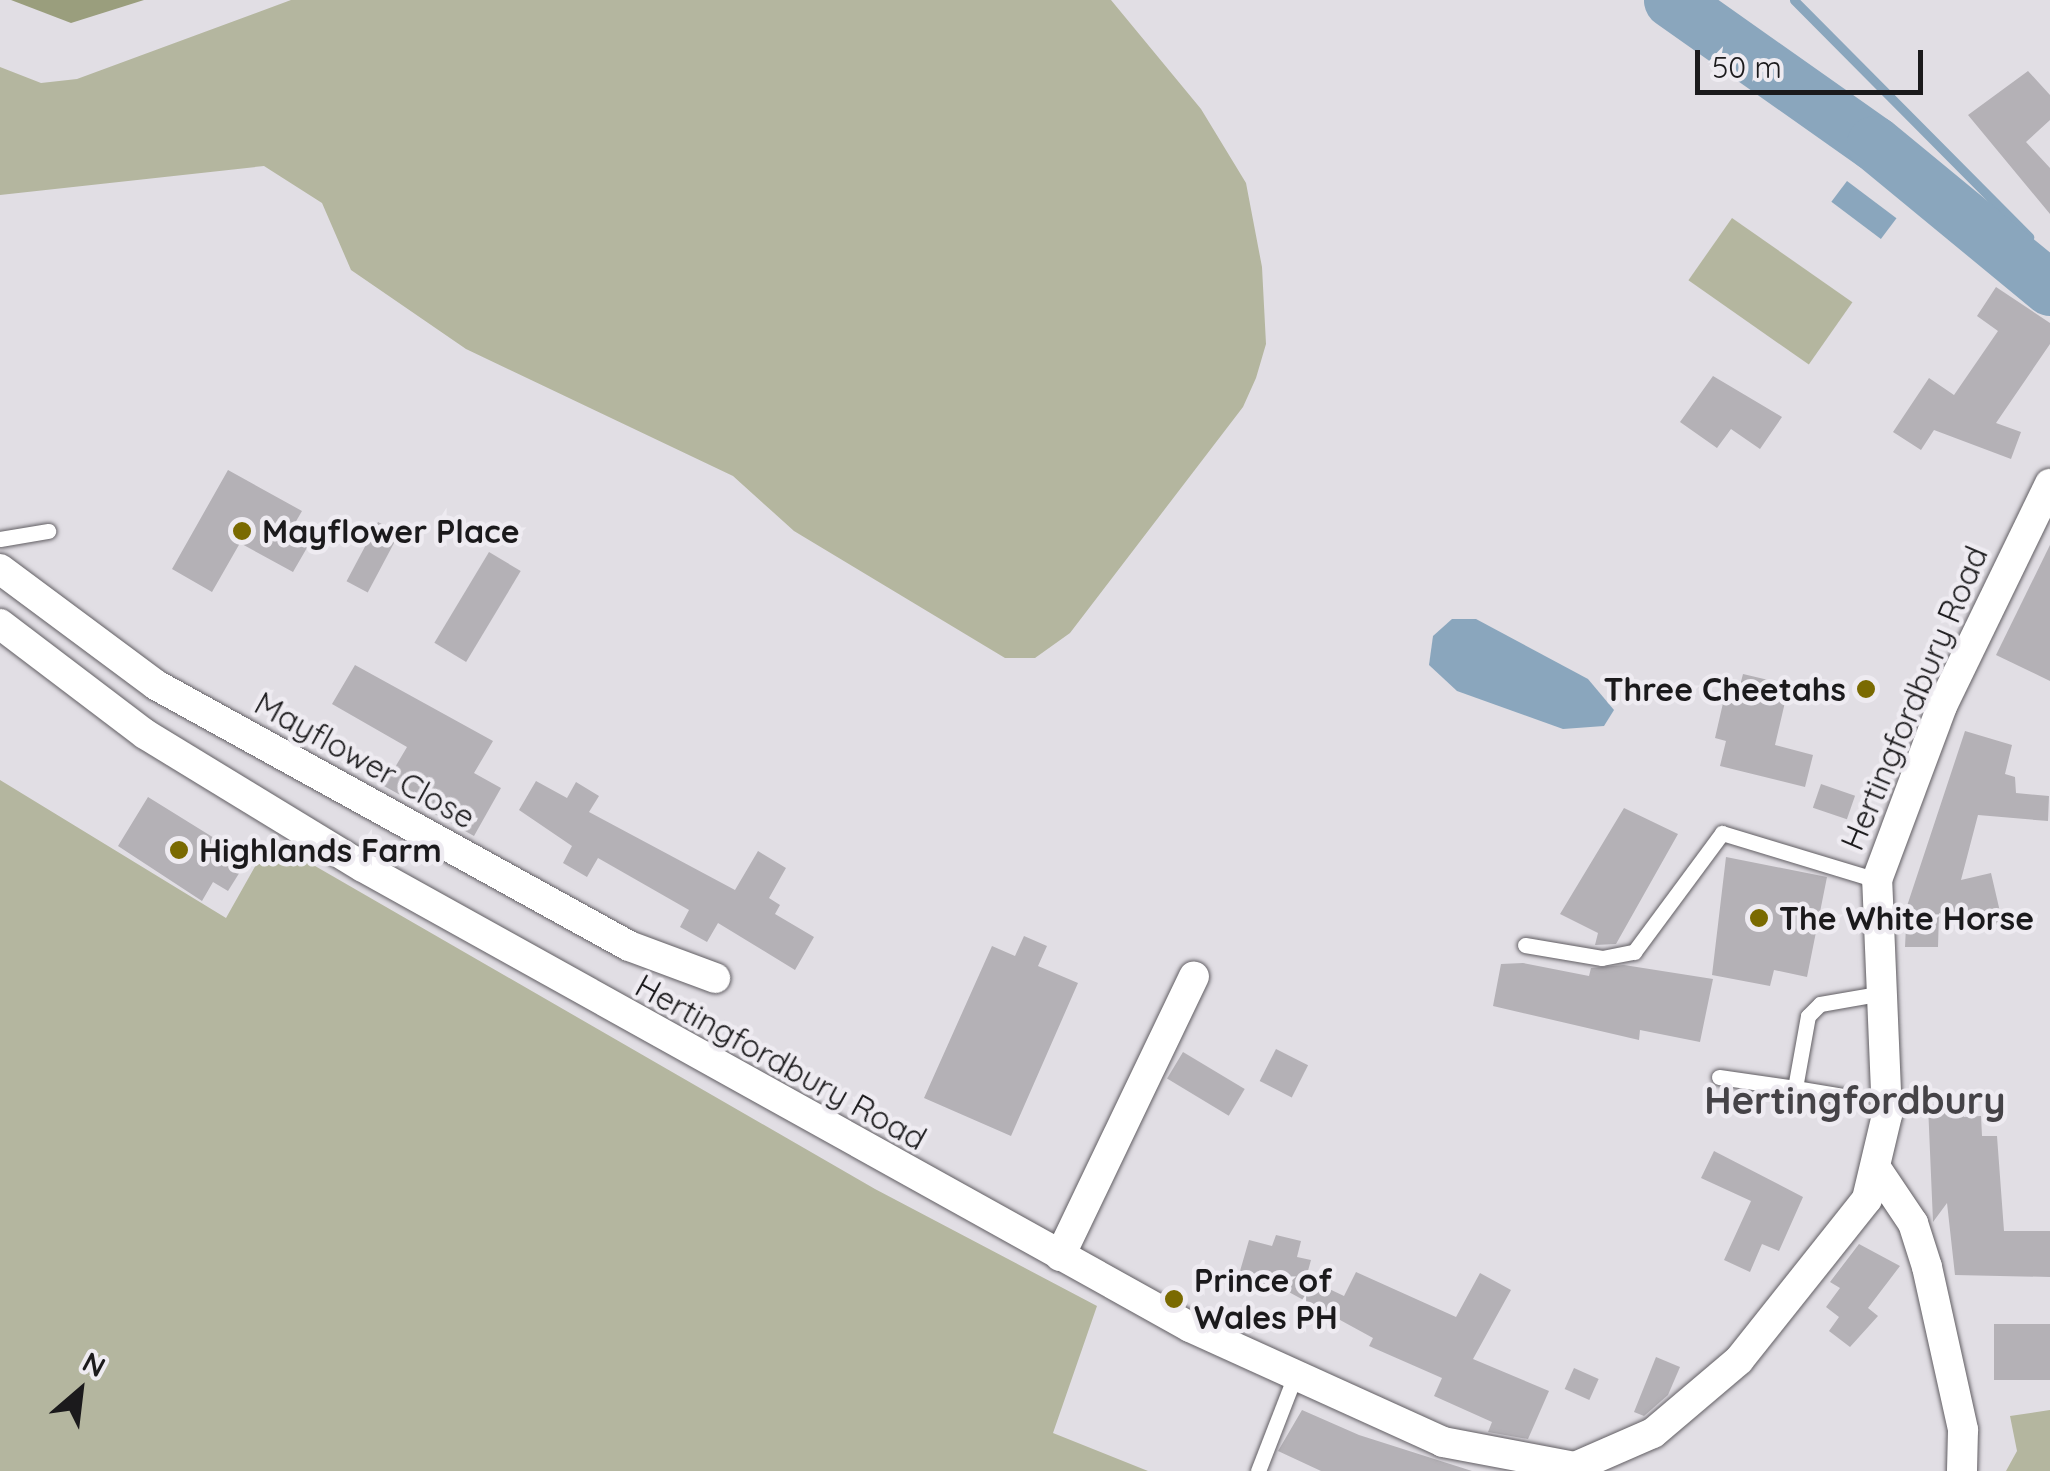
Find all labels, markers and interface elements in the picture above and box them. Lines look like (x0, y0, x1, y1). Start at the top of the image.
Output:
scale bar (1700, 30, 1928, 92)
text: 50 m (1712, 48, 1782, 86)
place label: Mayflower Place (262, 512, 520, 550)
marker: Mayflower Place (231, 520, 253, 542)
street label: Hertingfordbury Road (1833, 540, 1995, 856)
place label: Three Cheetahs (1603, 670, 1846, 708)
marker: Three Cheetahs (1855, 678, 1877, 700)
street label: Mayflower Close (248, 684, 482, 836)
place label: Highlands Farm (199, 831, 442, 869)
marker: Highlands Farm (168, 839, 190, 861)
place label: The White Horse (1779, 899, 2034, 937)
marker: The White Horse (1748, 907, 1770, 929)
street label: Hertingfordbury Road (629, 966, 933, 1158)
district label: Hertingfordbury (1704, 1078, 2006, 1124)
place label: Prince of Wales PH (1194, 1262, 1338, 1337)
marker: Prince of Wales PH (1163, 1288, 1185, 1310)
north arrow (30, 1341, 130, 1441)
text: N (77, 1344, 112, 1384)

